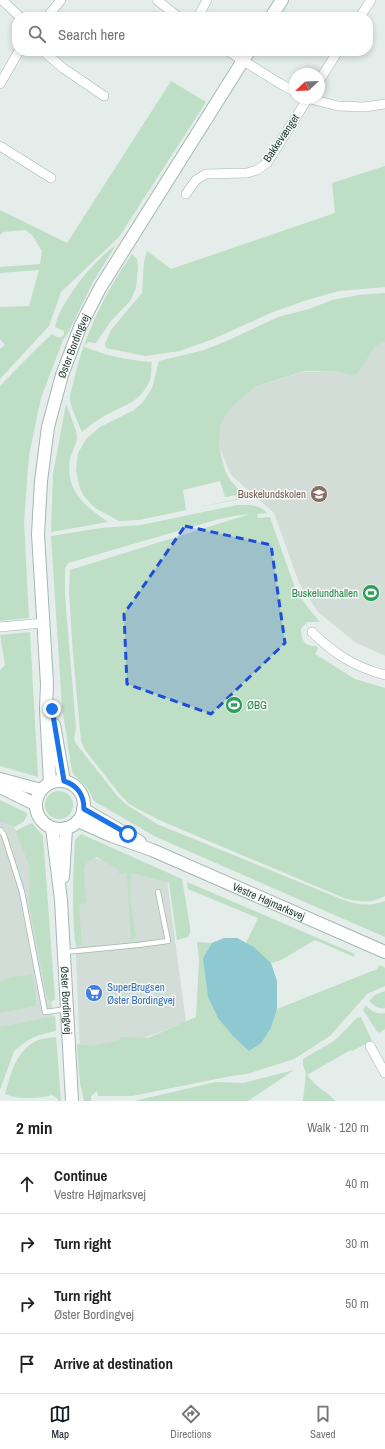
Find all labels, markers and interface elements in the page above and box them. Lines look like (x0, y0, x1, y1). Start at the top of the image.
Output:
search box (12, 12, 373, 56)
icon: search (26, 23, 48, 45)
text: Search here (58, 24, 125, 45)
north arrow (289, 68, 325, 104)
street label: Bakkevænget (260, 111, 302, 165)
street label: Øster Bordingvej (54, 311, 93, 380)
school or university icon: Buskelundskolen (309, 484, 329, 504)
place label: Buskelundskolen (238, 487, 306, 501)
sports icon: Buskelundhallen (361, 583, 381, 603)
place label: Buskelundhallen (292, 586, 358, 600)
sports icon: ØBG (224, 695, 244, 715)
place label: ØBG (247, 698, 267, 712)
route end (43, 700, 61, 718)
route start (119, 825, 137, 843)
street label: Vestre Højmarksvej (230, 879, 307, 923)
street label: Øster Bordingvej (58, 966, 75, 1035)
place label: SuperBrugsen Øster Bordingvej (107, 980, 175, 1007)
supermarket icon: SuperBrugsen Øster Bordingvej (84, 983, 104, 1003)
text: 2 min (16, 1116, 52, 1139)
text: Walk · 120 m (307, 1119, 369, 1136)
text: Continue (54, 1165, 107, 1186)
icon: ahead (16, 1173, 38, 1195)
text: 40 m (345, 1175, 369, 1192)
text: Vestre Højmarksvej (54, 1186, 146, 1203)
icon: right (16, 1233, 38, 1255)
text: Turn right (54, 1233, 111, 1254)
text: 30 m (345, 1235, 369, 1252)
text: Turn right (54, 1285, 111, 1306)
icon: right (16, 1293, 38, 1315)
text: 50 m (345, 1295, 369, 1312)
text: Øster Bordingvej (54, 1306, 134, 1323)
icon: arrive (16, 1353, 38, 1375)
text: Arrive at destination (54, 1353, 173, 1374)
tab: Map (49, 1403, 71, 1441)
tab: Directions (170, 1403, 211, 1441)
tab: Saved (310, 1403, 336, 1441)

